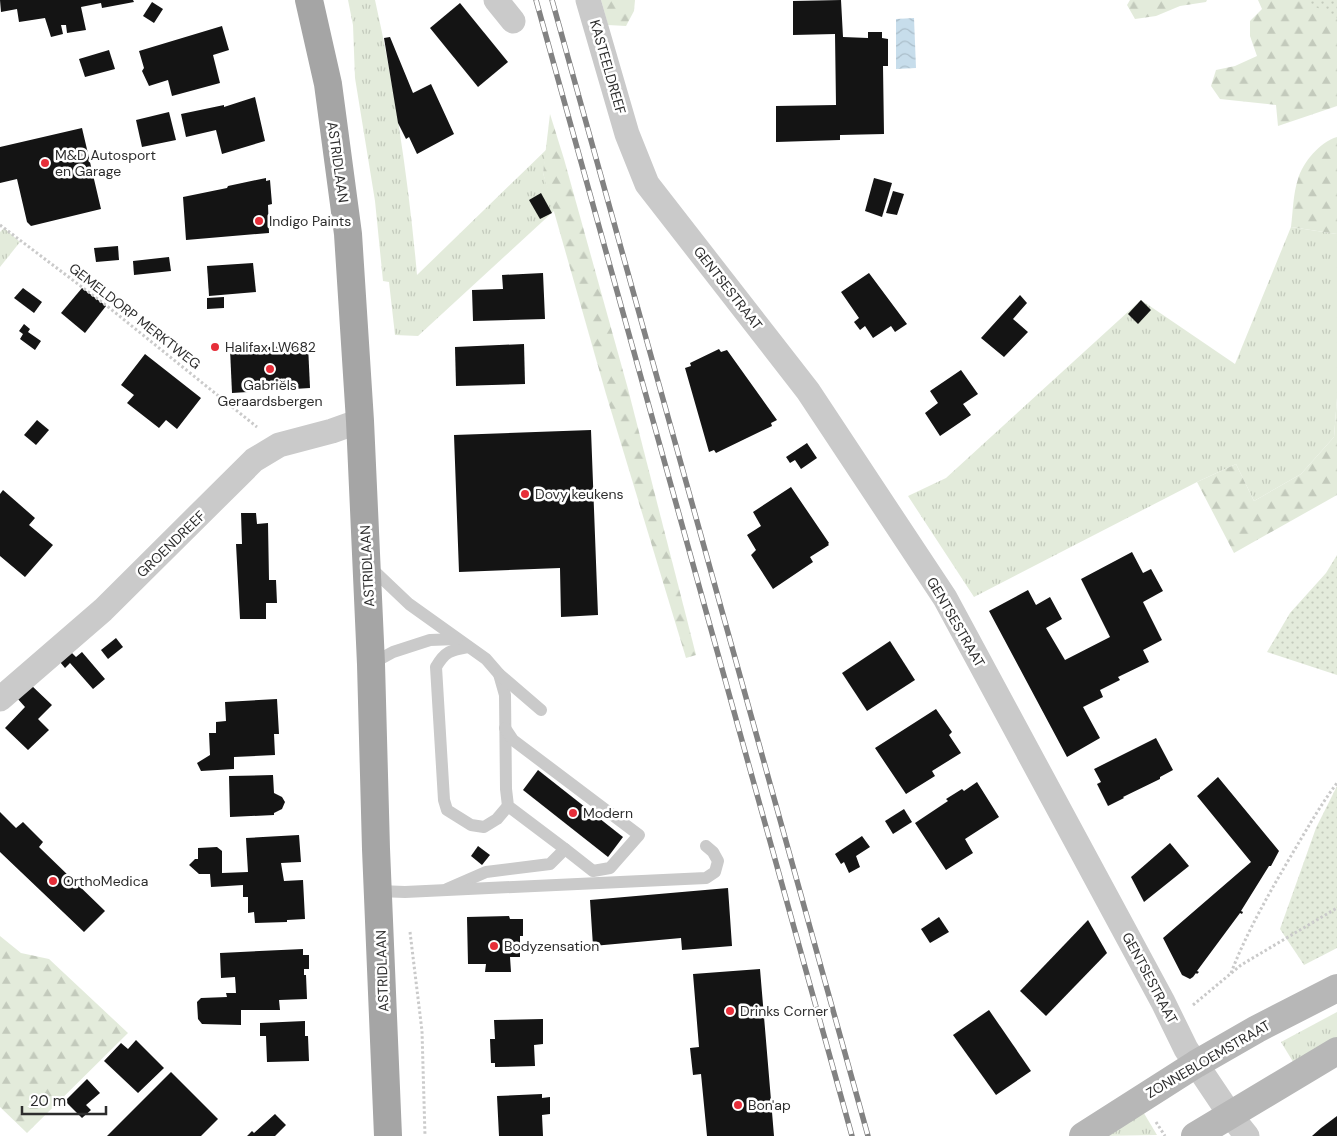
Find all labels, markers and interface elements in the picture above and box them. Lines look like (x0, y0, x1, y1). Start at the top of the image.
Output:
street label: KASTEELDREEF (586, 18, 630, 117)
street label: ASTRIDLAAN (323, 120, 353, 204)
place label: M&D Autosport en Garage (55, 146, 156, 180)
marker: M&D Autosport en Garage (39, 157, 51, 169)
place label: Indigo Paints (269, 212, 351, 230)
marker: Indigo Paints (253, 215, 265, 227)
street label: GENTSESTRAAT (690, 243, 766, 334)
street label: GEMELDORP MERKTWEG (66, 259, 204, 373)
place label: Halifax LW682 (225, 338, 316, 356)
marker: Halifax LW682 (209, 341, 221, 353)
marker: Gabriëls Geraardsbergen (264, 363, 276, 375)
place label: Gabriëls Geraardsbergen (218, 376, 322, 410)
place label: Dovy keukens (535, 485, 624, 503)
marker: Dovy keukens (519, 488, 531, 500)
street label: GROENDREEF (133, 506, 209, 581)
street label: ASTRIDLAAN (356, 525, 378, 607)
street label: GENTSESTRAAT (923, 574, 989, 670)
place label: Modern (583, 804, 633, 822)
marker: Modern (567, 807, 579, 819)
place label: OrthoMedica (63, 872, 148, 890)
marker: OrthoMedica (47, 875, 59, 887)
street label: GENTSESTRAAT (1118, 929, 1182, 1027)
street label: ASTRIDLAAN (372, 930, 392, 1012)
place label: Bodyzensation (504, 937, 599, 955)
marker: Bodyzensation (488, 940, 500, 952)
place label: Drinks Corner (740, 1002, 828, 1020)
marker: Drinks Corner (724, 1005, 736, 1017)
street label: ZONNEBLOEMSTRAAT (1143, 1016, 1273, 1102)
scale bar (22, 1084, 106, 1116)
text: 20 m (30, 1091, 66, 1111)
place label: Bon'ap (748, 1096, 791, 1114)
marker: Bon'ap (732, 1099, 744, 1111)

